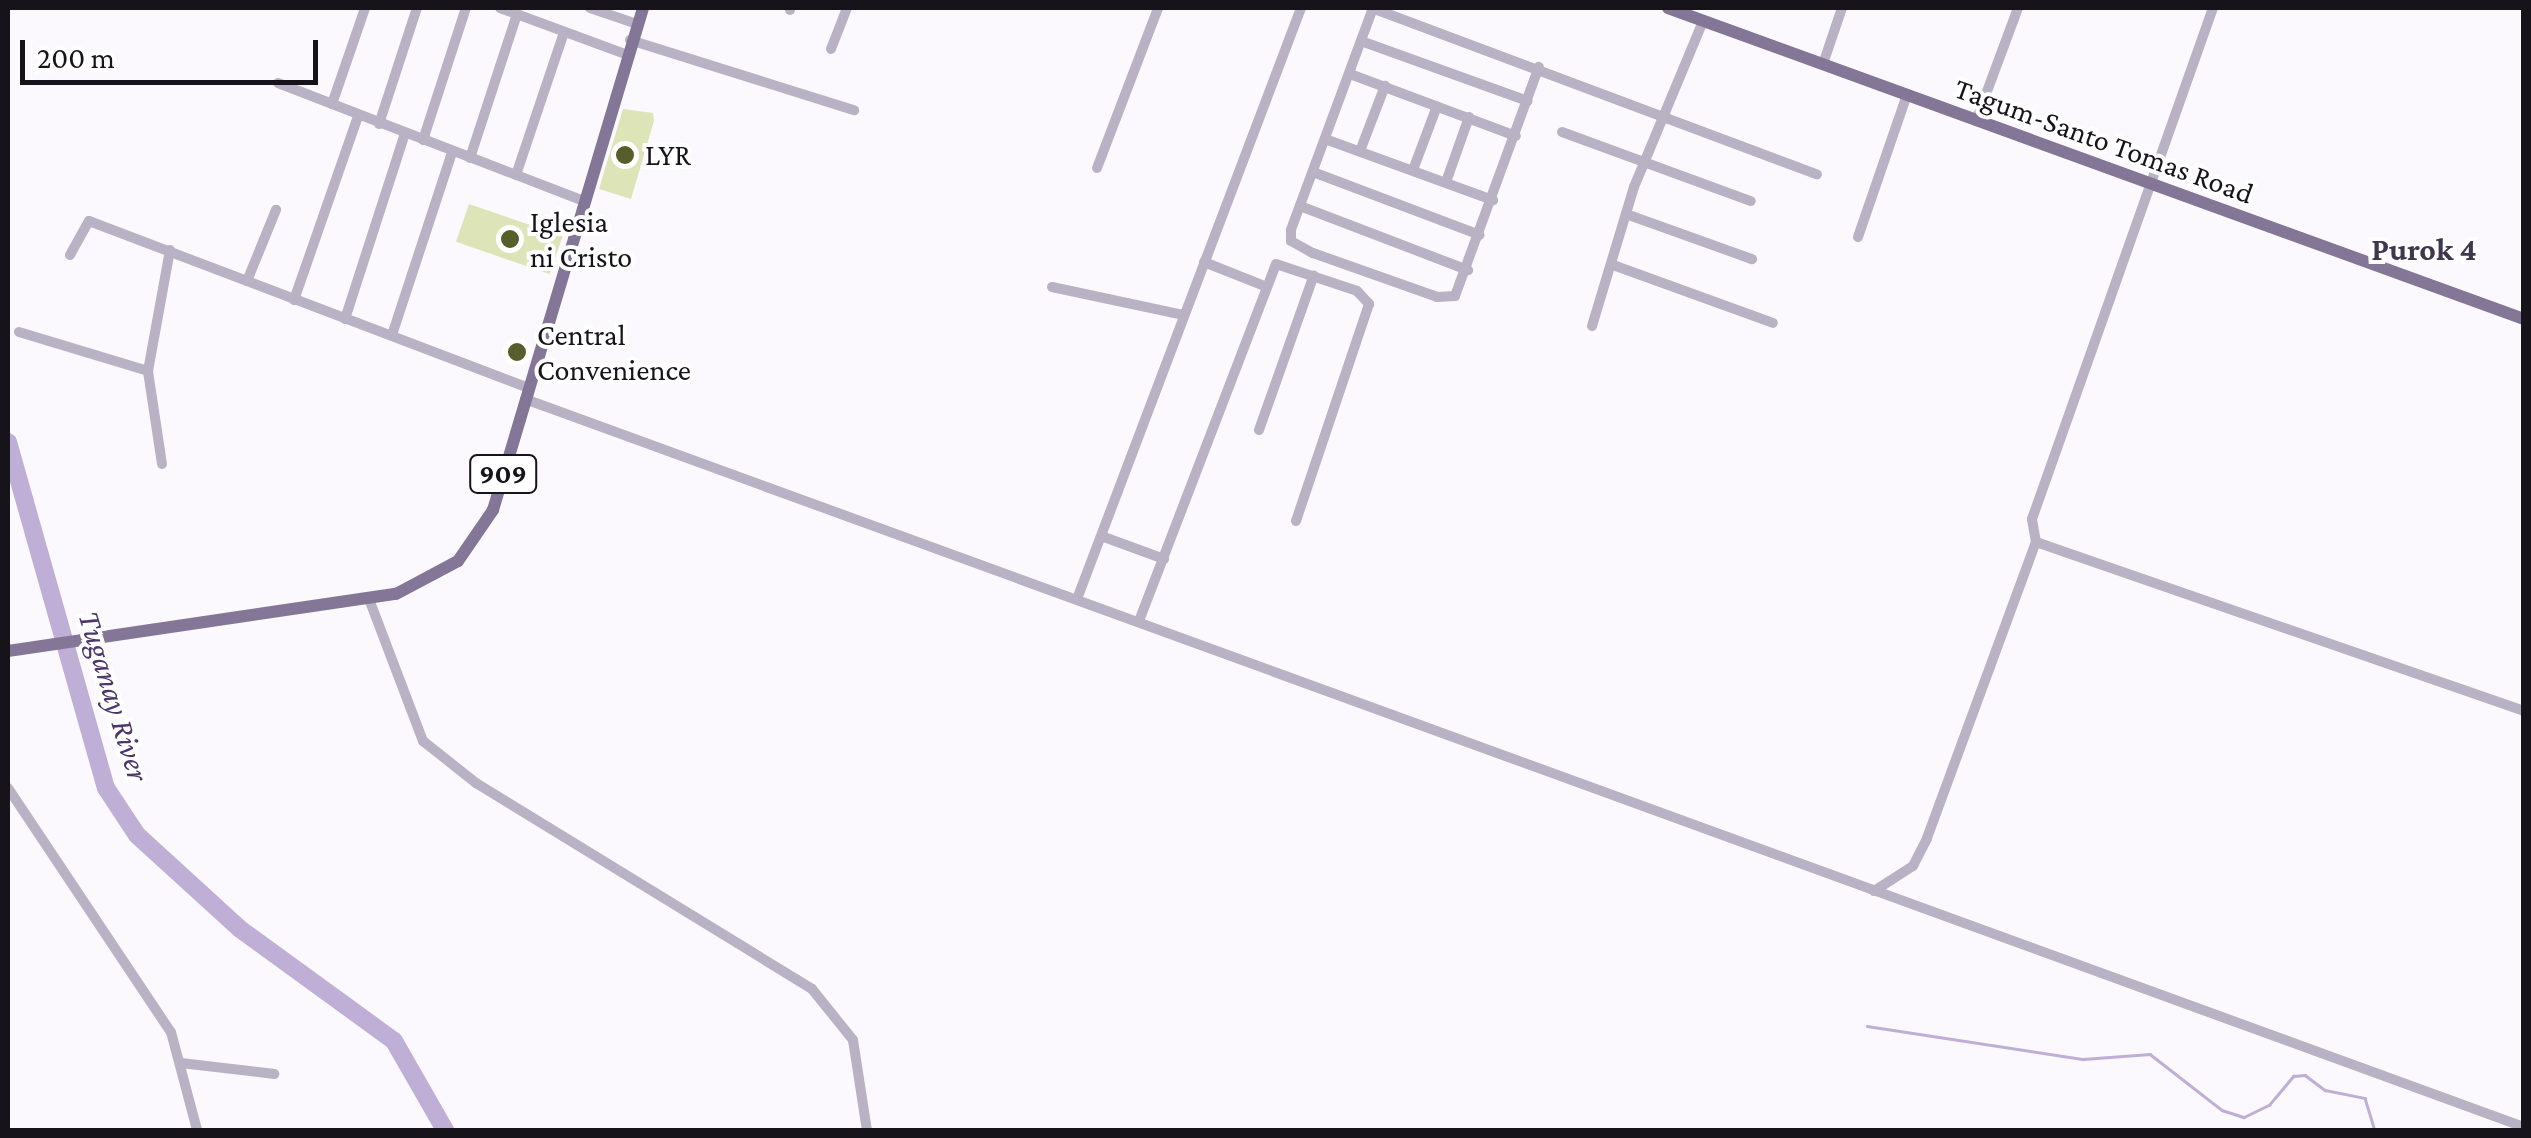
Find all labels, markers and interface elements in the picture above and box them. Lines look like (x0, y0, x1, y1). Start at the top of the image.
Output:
scale bar (25, 20, 322, 82)
text: 200 m (37, 41, 115, 74)
street label: Tagum-Santo Tomas Road (1950, 70, 2258, 212)
place label: LYR (645, 137, 691, 173)
marker: LYR (614, 144, 636, 166)
place label: Iglesia ni Cristo (530, 204, 632, 274)
marker: Iglesia ni Cristo (499, 228, 521, 250)
district label: Purok 4 (2371, 230, 2477, 268)
place label: Central Convenience (537, 317, 691, 388)
marker: Central Convenience (506, 341, 528, 363)
road number: 909 (468, 451, 538, 497)
water label: Tuganay River (70, 606, 158, 786)

